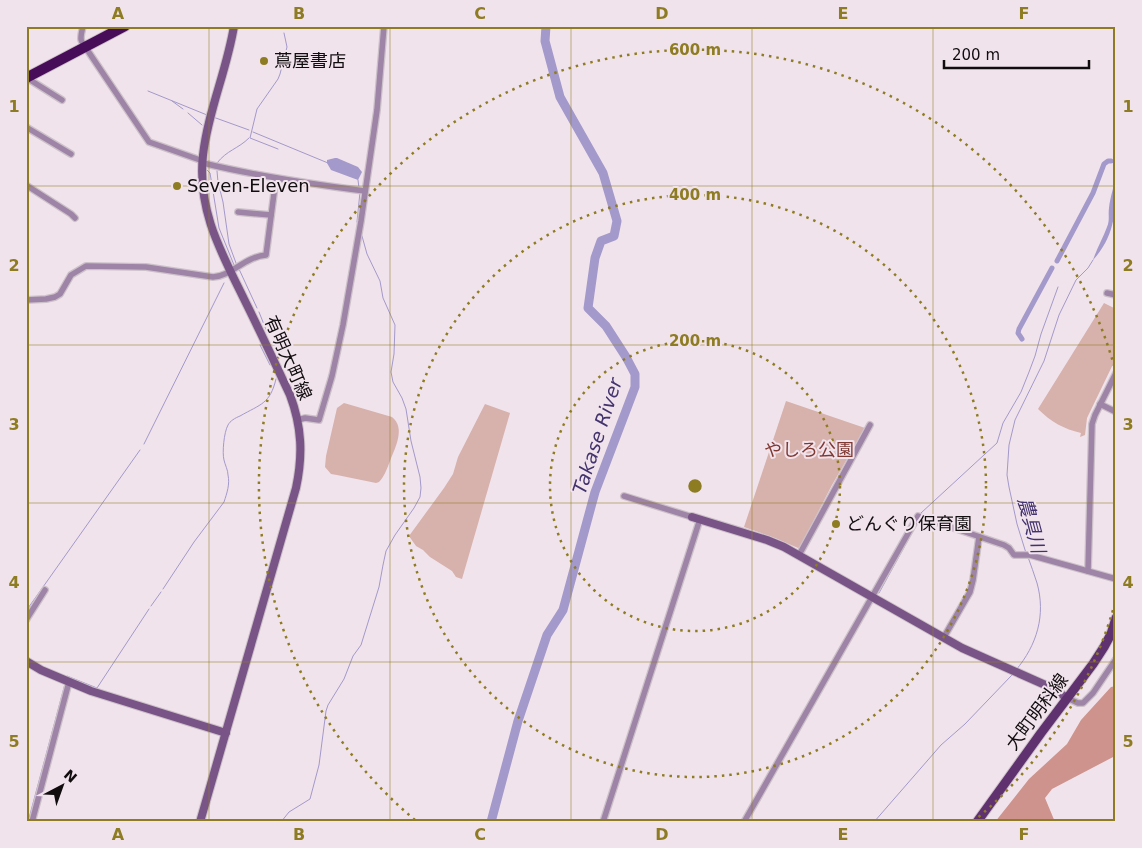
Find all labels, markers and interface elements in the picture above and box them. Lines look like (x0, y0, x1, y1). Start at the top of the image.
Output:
text: A (112, 4, 125, 23)
text: B (293, 4, 305, 23)
text: C (474, 4, 486, 23)
text: D (655, 4, 669, 23)
text: E (838, 4, 848, 23)
text: F (1019, 4, 1029, 23)
scale bar (944, 38, 1090, 70)
text: 600 m (669, 41, 721, 59)
text: 200 m (952, 46, 1000, 64)
place label: 蔦屋書店 (274, 50, 346, 71)
marker: 蔦屋書店 (258, 55, 270, 67)
text: 1 (8, 97, 20, 116)
text: 1 (1122, 97, 1134, 116)
place label: Seven-Eleven (187, 175, 310, 196)
marker: Seven-Eleven (171, 180, 183, 192)
text: 400 m (669, 186, 721, 204)
text: 2 (8, 256, 20, 275)
text: 2 (1122, 256, 1134, 275)
street label: 有明大町線 (261, 312, 316, 403)
text: 200 m (669, 332, 721, 350)
water label: Takase River (568, 374, 626, 497)
text: 3 (8, 415, 20, 434)
text: 3 (1122, 415, 1134, 434)
park label: やしろ公園 (764, 439, 854, 460)
centre of rings (686, 477, 704, 495)
water label: 農具川 (1014, 495, 1051, 557)
place label: どんぐり保育園 (846, 513, 972, 534)
marker: どんぐり保育園 (830, 518, 842, 530)
text: 4 (8, 573, 20, 592)
text: 4 (1122, 573, 1134, 592)
street label: 大町明科線 (1001, 669, 1072, 754)
text: 5 (8, 732, 20, 751)
text: 5 (1122, 732, 1134, 751)
north arrow (38, 760, 88, 810)
text: N (61, 766, 80, 786)
text: A (112, 825, 125, 844)
text: B (293, 825, 305, 844)
text: C (474, 825, 486, 844)
text: D (655, 825, 669, 844)
text: E (838, 825, 848, 844)
text: F (1019, 825, 1029, 844)

